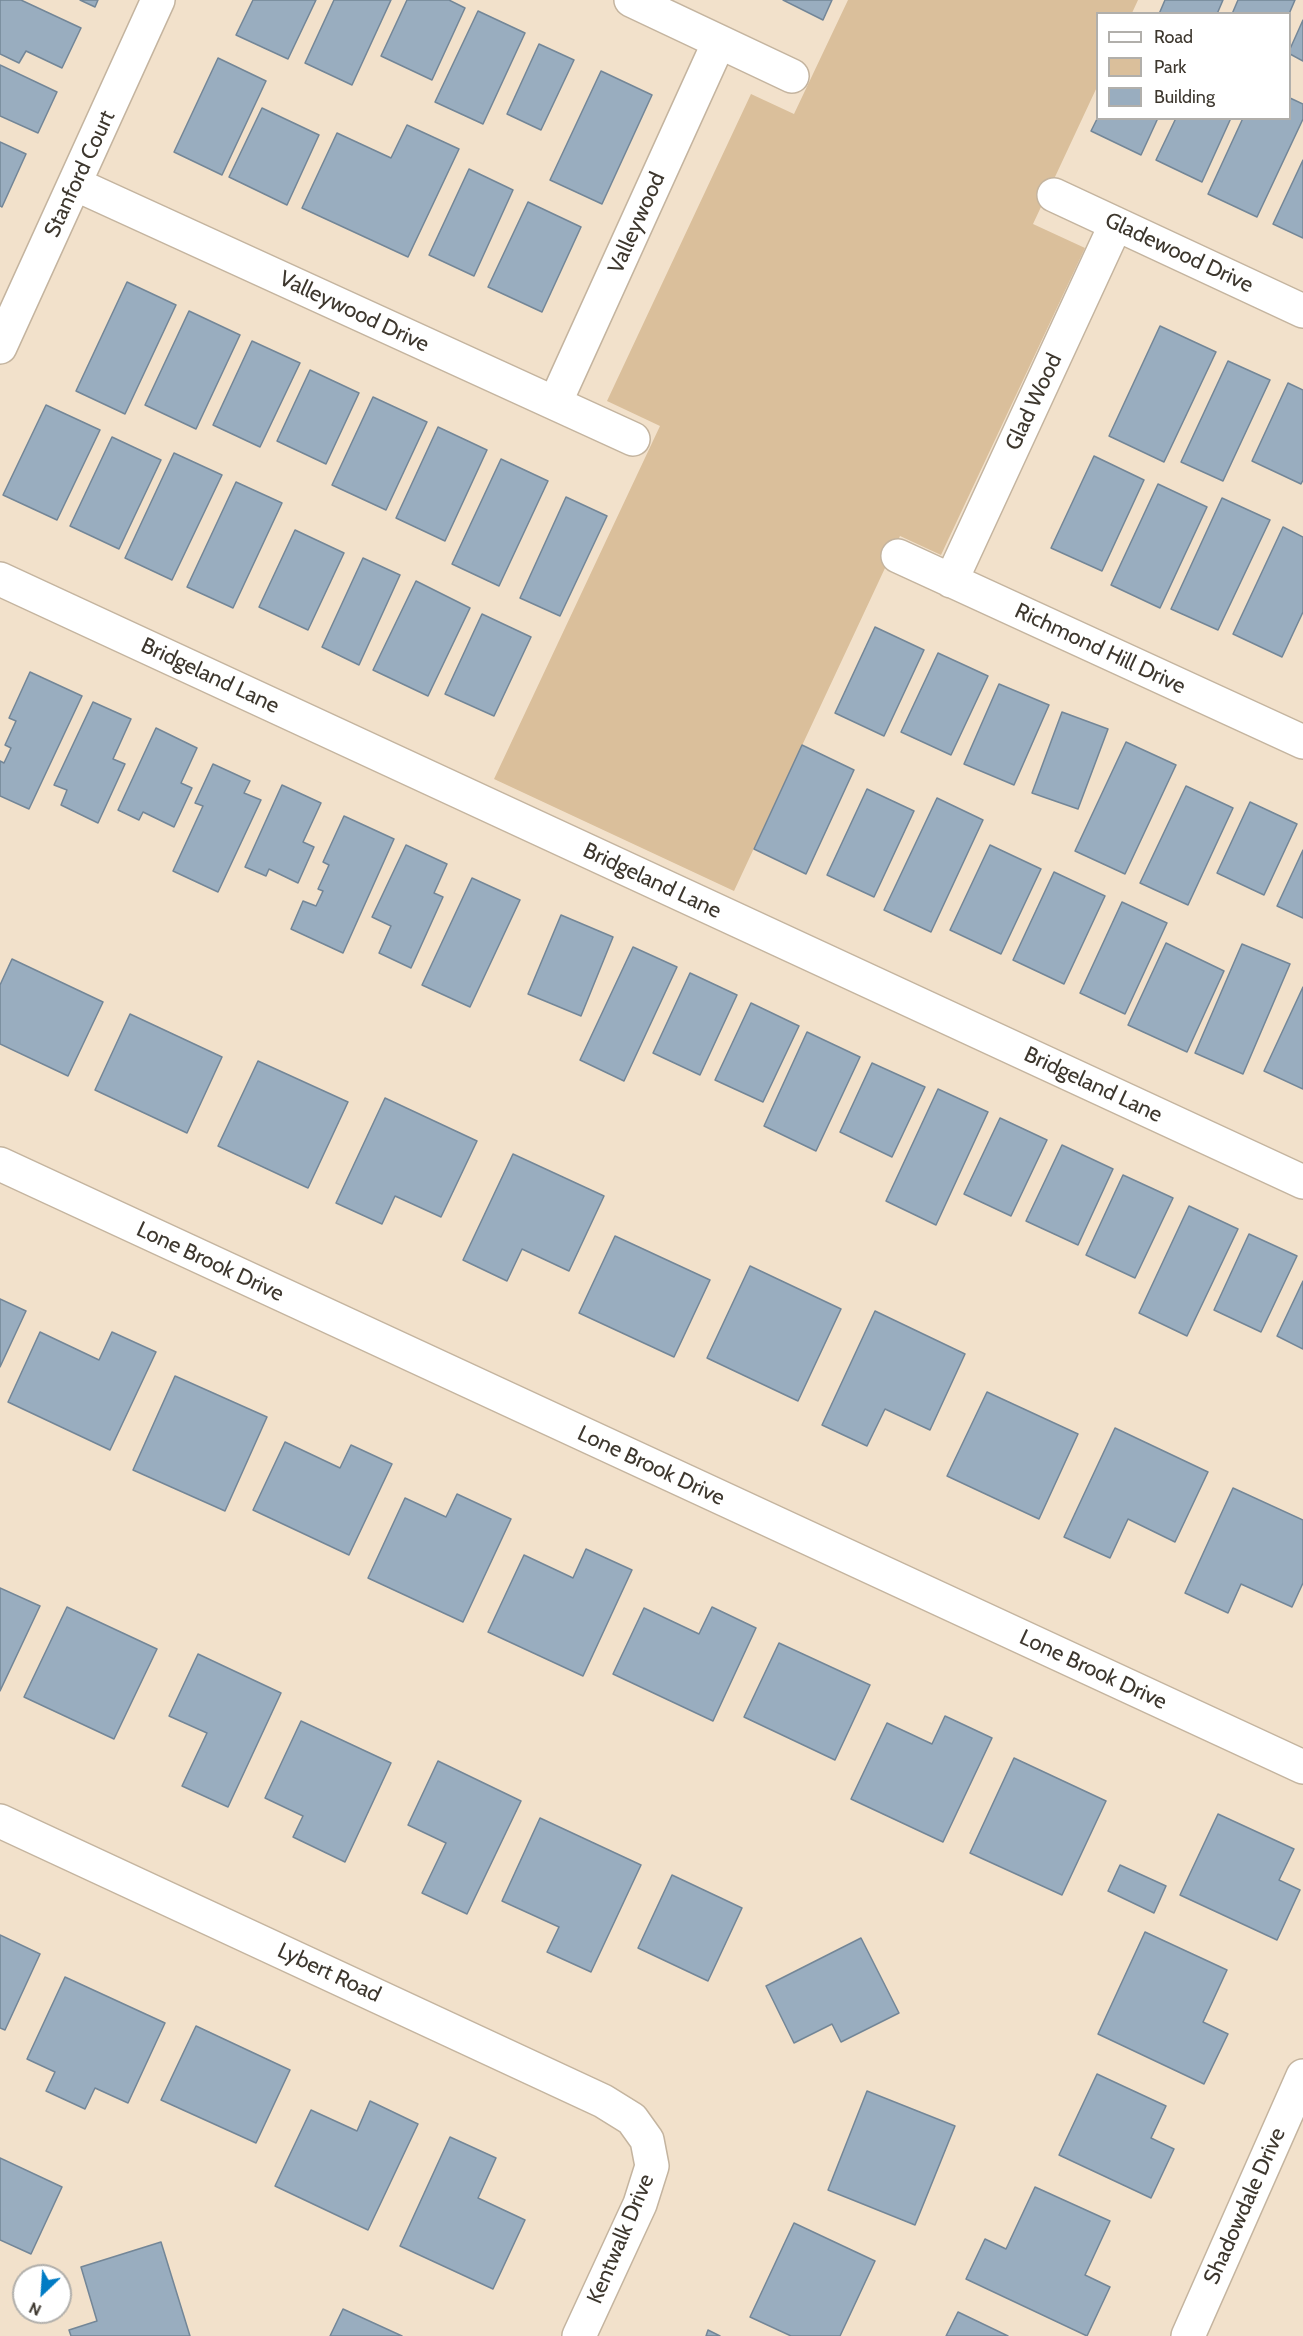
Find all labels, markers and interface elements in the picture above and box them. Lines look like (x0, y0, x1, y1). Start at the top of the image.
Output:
legend (1096, 12, 1291, 120)
text: Road (1154, 26, 1193, 48)
text: Park (1154, 56, 1186, 78)
text: Building (1154, 86, 1215, 108)
street label: Stanford Court (39, 106, 121, 242)
street label: Valleywood (603, 168, 671, 278)
street label: Gladewood Drive (1101, 207, 1257, 299)
street label: Valleywood Drive (275, 266, 433, 358)
street label: Glad Wood (1000, 349, 1068, 455)
street label: Richmond Hill Drive (1010, 598, 1190, 700)
street label: Bridgeland Lane (137, 632, 283, 720)
street label: Bridgeland Lane (579, 837, 725, 925)
street label: Bridgeland Lane (1020, 1041, 1166, 1129)
street label: Lone Brook Drive (132, 1216, 288, 1308)
street label: Lone Brook Drive (573, 1420, 729, 1512)
street label: Lone Brook Drive (1015, 1624, 1171, 1716)
street label: Lybert Road (273, 1938, 385, 2008)
street label: Shadowdale Drive (1199, 2124, 1291, 2288)
street label: Kentwalk Drive (582, 2170, 660, 2308)
north arrow (12, 2264, 72, 2324)
text: N (26, 2298, 44, 2320)

